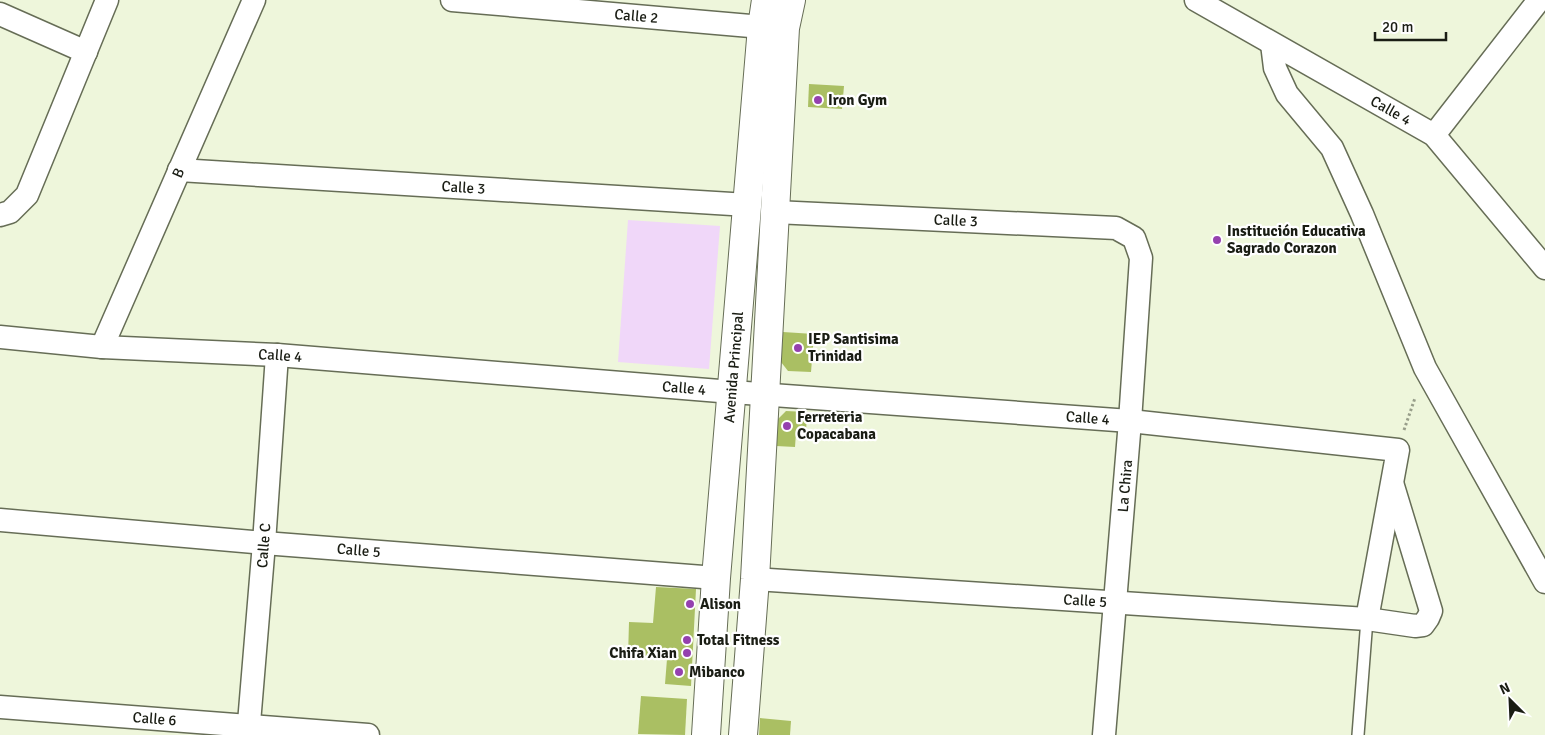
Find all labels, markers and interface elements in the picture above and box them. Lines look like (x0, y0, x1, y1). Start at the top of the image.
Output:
street label: Calle 2 (614, 5, 659, 27)
scale bar (1375, 10, 1446, 42)
text: 20 m (1382, 18, 1413, 36)
place label: Iron Gym (828, 91, 887, 109)
street label: Calle 4 (1367, 92, 1414, 129)
marker: Iron Gym (812, 94, 824, 106)
street label: B (168, 165, 188, 181)
street label: Calle 3 (441, 177, 486, 198)
street label: Calle 3 (933, 210, 978, 231)
place label: Institución Educativa Sagrado Corazon (1227, 222, 1366, 257)
marker: Institución Educativa Sagrado Corazon (1211, 234, 1223, 246)
street label: Avenida Principal (720, 311, 747, 424)
place label: IEP Santisima Trinidad (808, 330, 899, 365)
marker: IEP Santisima Trinidad (792, 342, 804, 354)
street label: Calle 4 (258, 345, 303, 366)
street label: Calle 4 (661, 377, 707, 399)
street label: Calle 4 (1065, 407, 1110, 429)
place label: Ferreteria Copacabana (797, 408, 876, 443)
marker: Ferreteria Copacabana (781, 420, 793, 432)
street label: La Chira (1114, 459, 1136, 513)
street label: Calle C (253, 523, 274, 569)
street label: Calle 5 (336, 540, 381, 561)
street label: Calle 5 (1063, 590, 1108, 611)
place label: Alison (700, 595, 741, 613)
marker: Alison (684, 598, 696, 610)
place label: Total Fitness (697, 631, 780, 649)
marker: Total Fitness (681, 634, 693, 646)
place label: Chifa Xian (609, 644, 677, 662)
marker: Chifa Xian (681, 647, 693, 659)
place label: Mibanco (689, 663, 745, 681)
marker: Mibanco (673, 666, 685, 678)
north arrow (1485, 675, 1535, 725)
text: N (1497, 679, 1513, 698)
street label: Calle 6 (132, 708, 177, 729)

